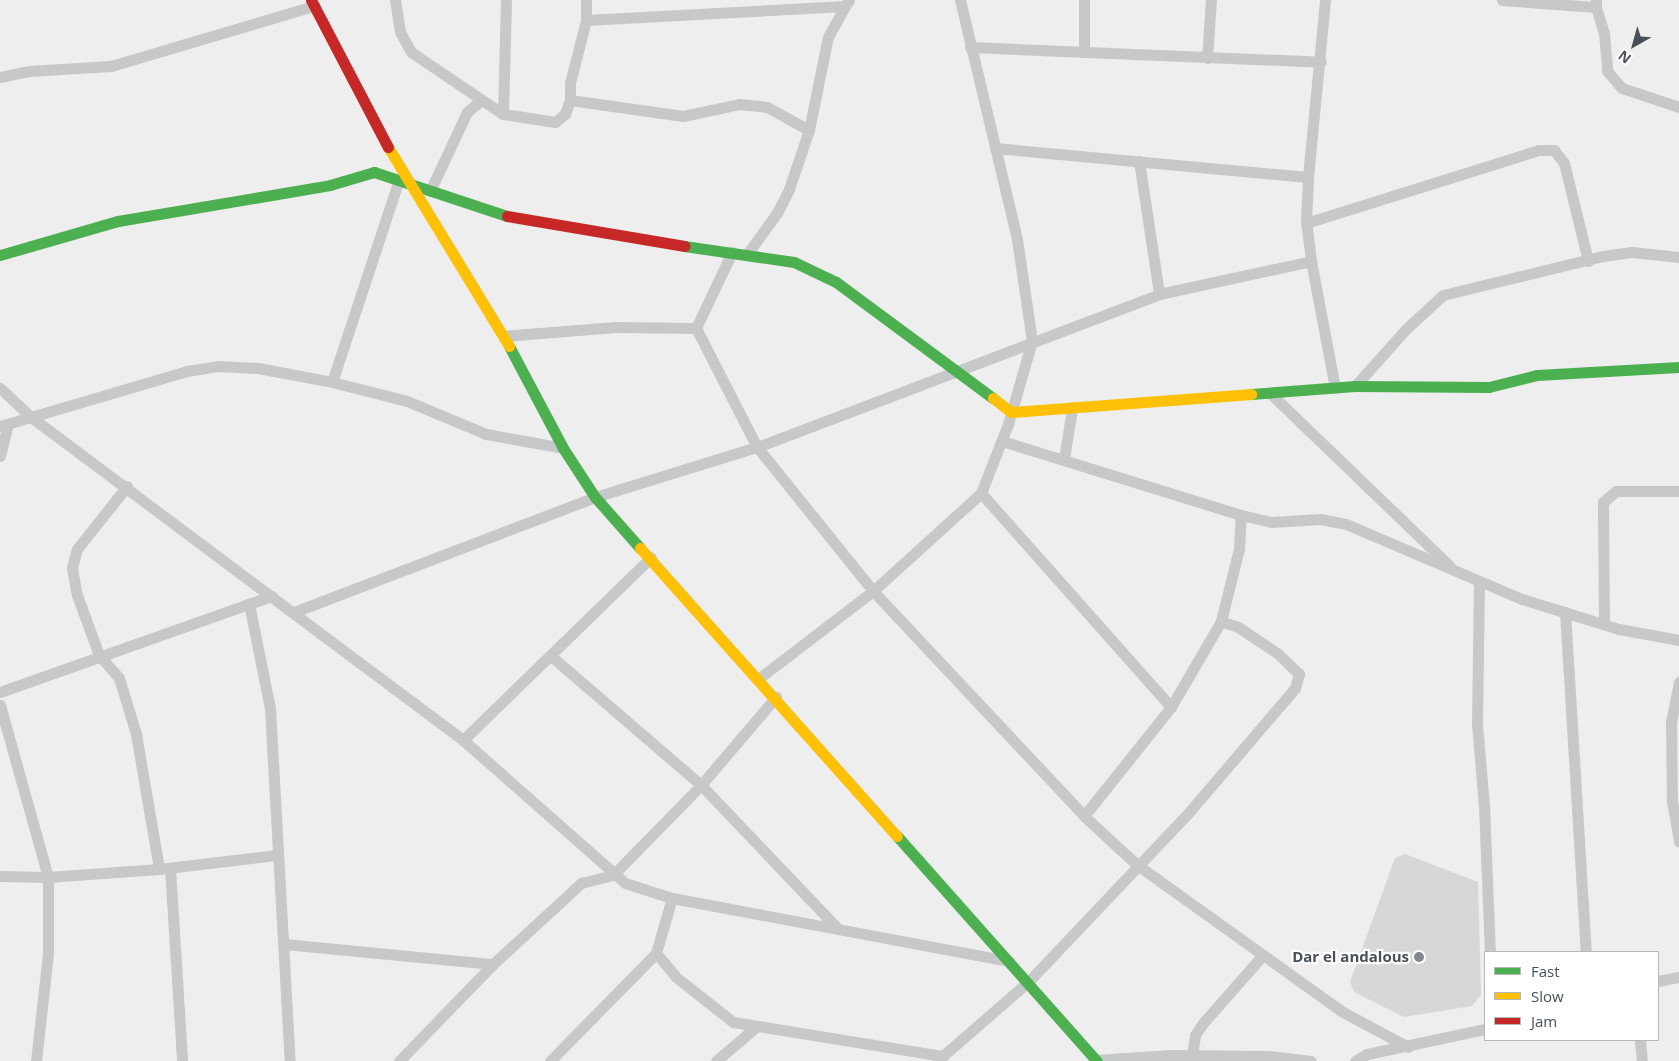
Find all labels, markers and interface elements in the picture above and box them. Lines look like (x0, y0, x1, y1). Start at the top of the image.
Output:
north arrow (1609, 20, 1659, 70)
text: N (1614, 46, 1635, 68)
place label: Dar el andalous (1292, 948, 1409, 966)
marker: Dar el andalous (1413, 951, 1425, 963)
legend (1484, 951, 1659, 1041)
text: Fast (1531, 961, 1560, 981)
text: Slow (1531, 986, 1564, 1006)
text: Jam (1531, 1011, 1557, 1031)

